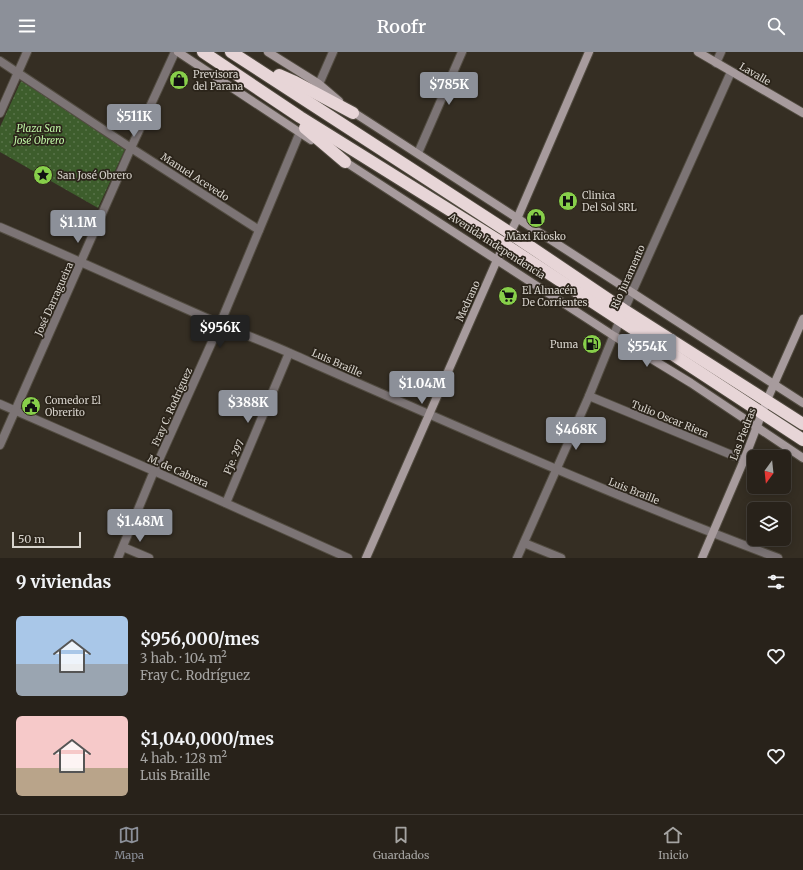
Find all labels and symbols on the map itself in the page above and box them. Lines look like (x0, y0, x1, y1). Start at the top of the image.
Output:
street label: Lavalle (737, 60, 773, 88)
place label: Previsora del Parana (193, 68, 244, 93)
shop icon: Previsora del Parana (168, 69, 190, 91)
pin: $785K (421, 72, 477, 106)
pin: $511K (106, 104, 162, 138)
park label: Plaza San José Obrero (13, 122, 65, 147)
street label: Manuel Acevedo (158, 150, 232, 204)
place icon: San José Obrero (32, 164, 54, 186)
place label: San José Obrero (57, 169, 132, 182)
place label: Clinica Del Sol SRL (582, 189, 638, 214)
hospital icon: Clinica Del Sol SRL (557, 190, 579, 212)
shop icon: Maxi Kiosko (525, 207, 547, 229)
street label: Avenida Independencia (446, 209, 548, 282)
pin: $1.1M (50, 210, 106, 244)
place label: Maxi Kiosko (506, 230, 566, 243)
street label: Rio Juramento (608, 243, 648, 311)
street label: José Darragueira (31, 259, 76, 339)
street label: Medrano (453, 278, 483, 323)
place label: El Almacén De Corrientes (522, 284, 587, 309)
supermarket icon: El Almacén De Corrientes (497, 285, 519, 307)
pin: $956K (192, 315, 248, 349)
fuel station icon: Puma (581, 333, 603, 355)
pin: $554K (619, 334, 675, 368)
place label: Puma (550, 338, 579, 351)
street label: Luis Braille (310, 346, 364, 380)
street label: Fray C. Rodríguez (149, 365, 195, 448)
pin: $1.04M (389, 371, 455, 405)
pin: $388K (220, 390, 276, 424)
place label: Comedor El Obrerito (45, 394, 101, 419)
public building icon: Comedor El Obrerito (20, 395, 42, 417)
street label: Tulio Oscar Riera (629, 398, 711, 441)
street label: Las Piedras (727, 406, 759, 462)
pin: $468K (548, 417, 604, 451)
street label: Pje. 297 (221, 437, 247, 476)
north arrow (747, 450, 791, 494)
street label: M. de Cabrera (145, 452, 211, 491)
street label: Luis Braille (607, 475, 661, 507)
pin: $1.48M (107, 509, 173, 543)
scale bar (12, 530, 81, 549)

